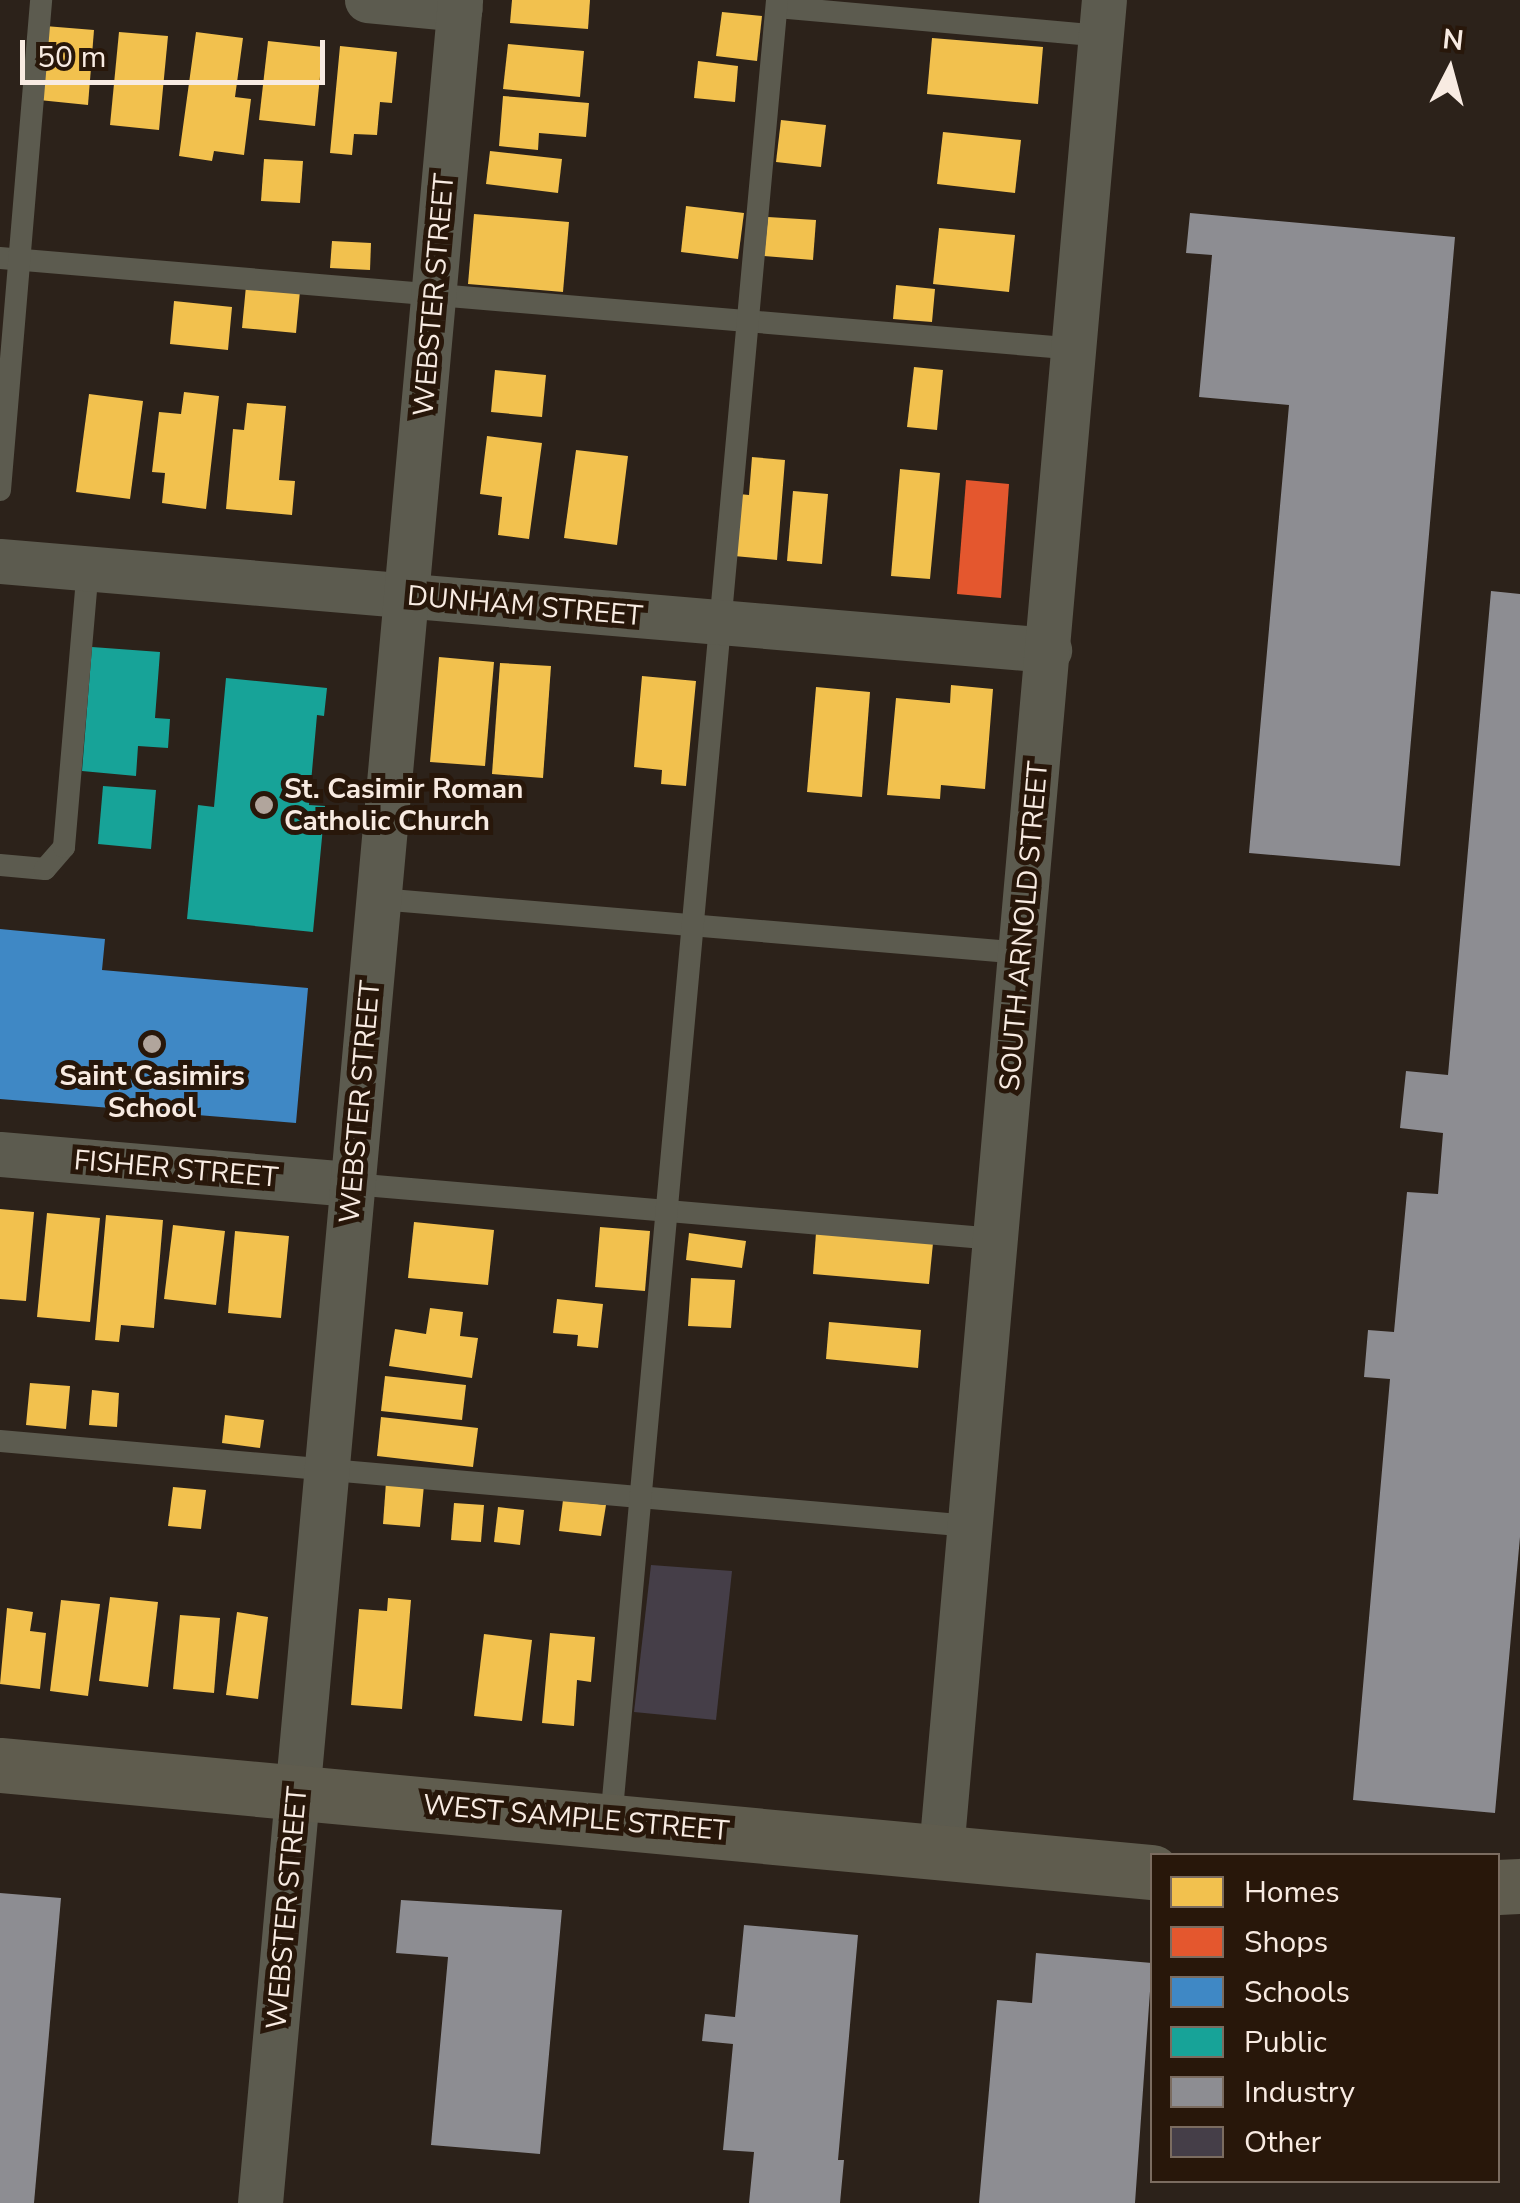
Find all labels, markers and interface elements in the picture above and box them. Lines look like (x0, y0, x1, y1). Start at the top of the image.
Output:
scale bar (25, 20, 330, 82)
north arrow (1400, 20, 1500, 120)
text: N (1441, 20, 1466, 60)
text: 50 m (37, 37, 106, 78)
street label: WEBSTER STREET (407, 172, 461, 418)
street label: DUNHAM STREET (406, 579, 644, 633)
street label: SOUTH ARNOLD STREET (993, 760, 1055, 1092)
place label: St. Casimir Roman Catholic Church (284, 772, 523, 838)
marker: St. Casimir Roman Catholic Church (253, 794, 275, 816)
street label: WEBSTER STREET (333, 979, 387, 1225)
marker: Saint Casimirs School (141, 1033, 163, 1055)
place label: Saint Casimirs School (59, 1059, 245, 1125)
street label: FISHER STREET (73, 1143, 279, 1195)
street label: WEBSTER STREET (260, 1785, 314, 2031)
street label: WEST SAMPLE STREET (422, 1788, 730, 1848)
legend (1150, 1853, 1500, 2183)
text: Homes (1244, 1872, 1340, 1913)
text: Shops (1244, 1922, 1328, 1963)
text: Schools (1244, 1972, 1350, 2013)
text: Public (1244, 2022, 1327, 2063)
text: Industry (1244, 2072, 1355, 2113)
text: Other (1244, 2122, 1321, 2163)

